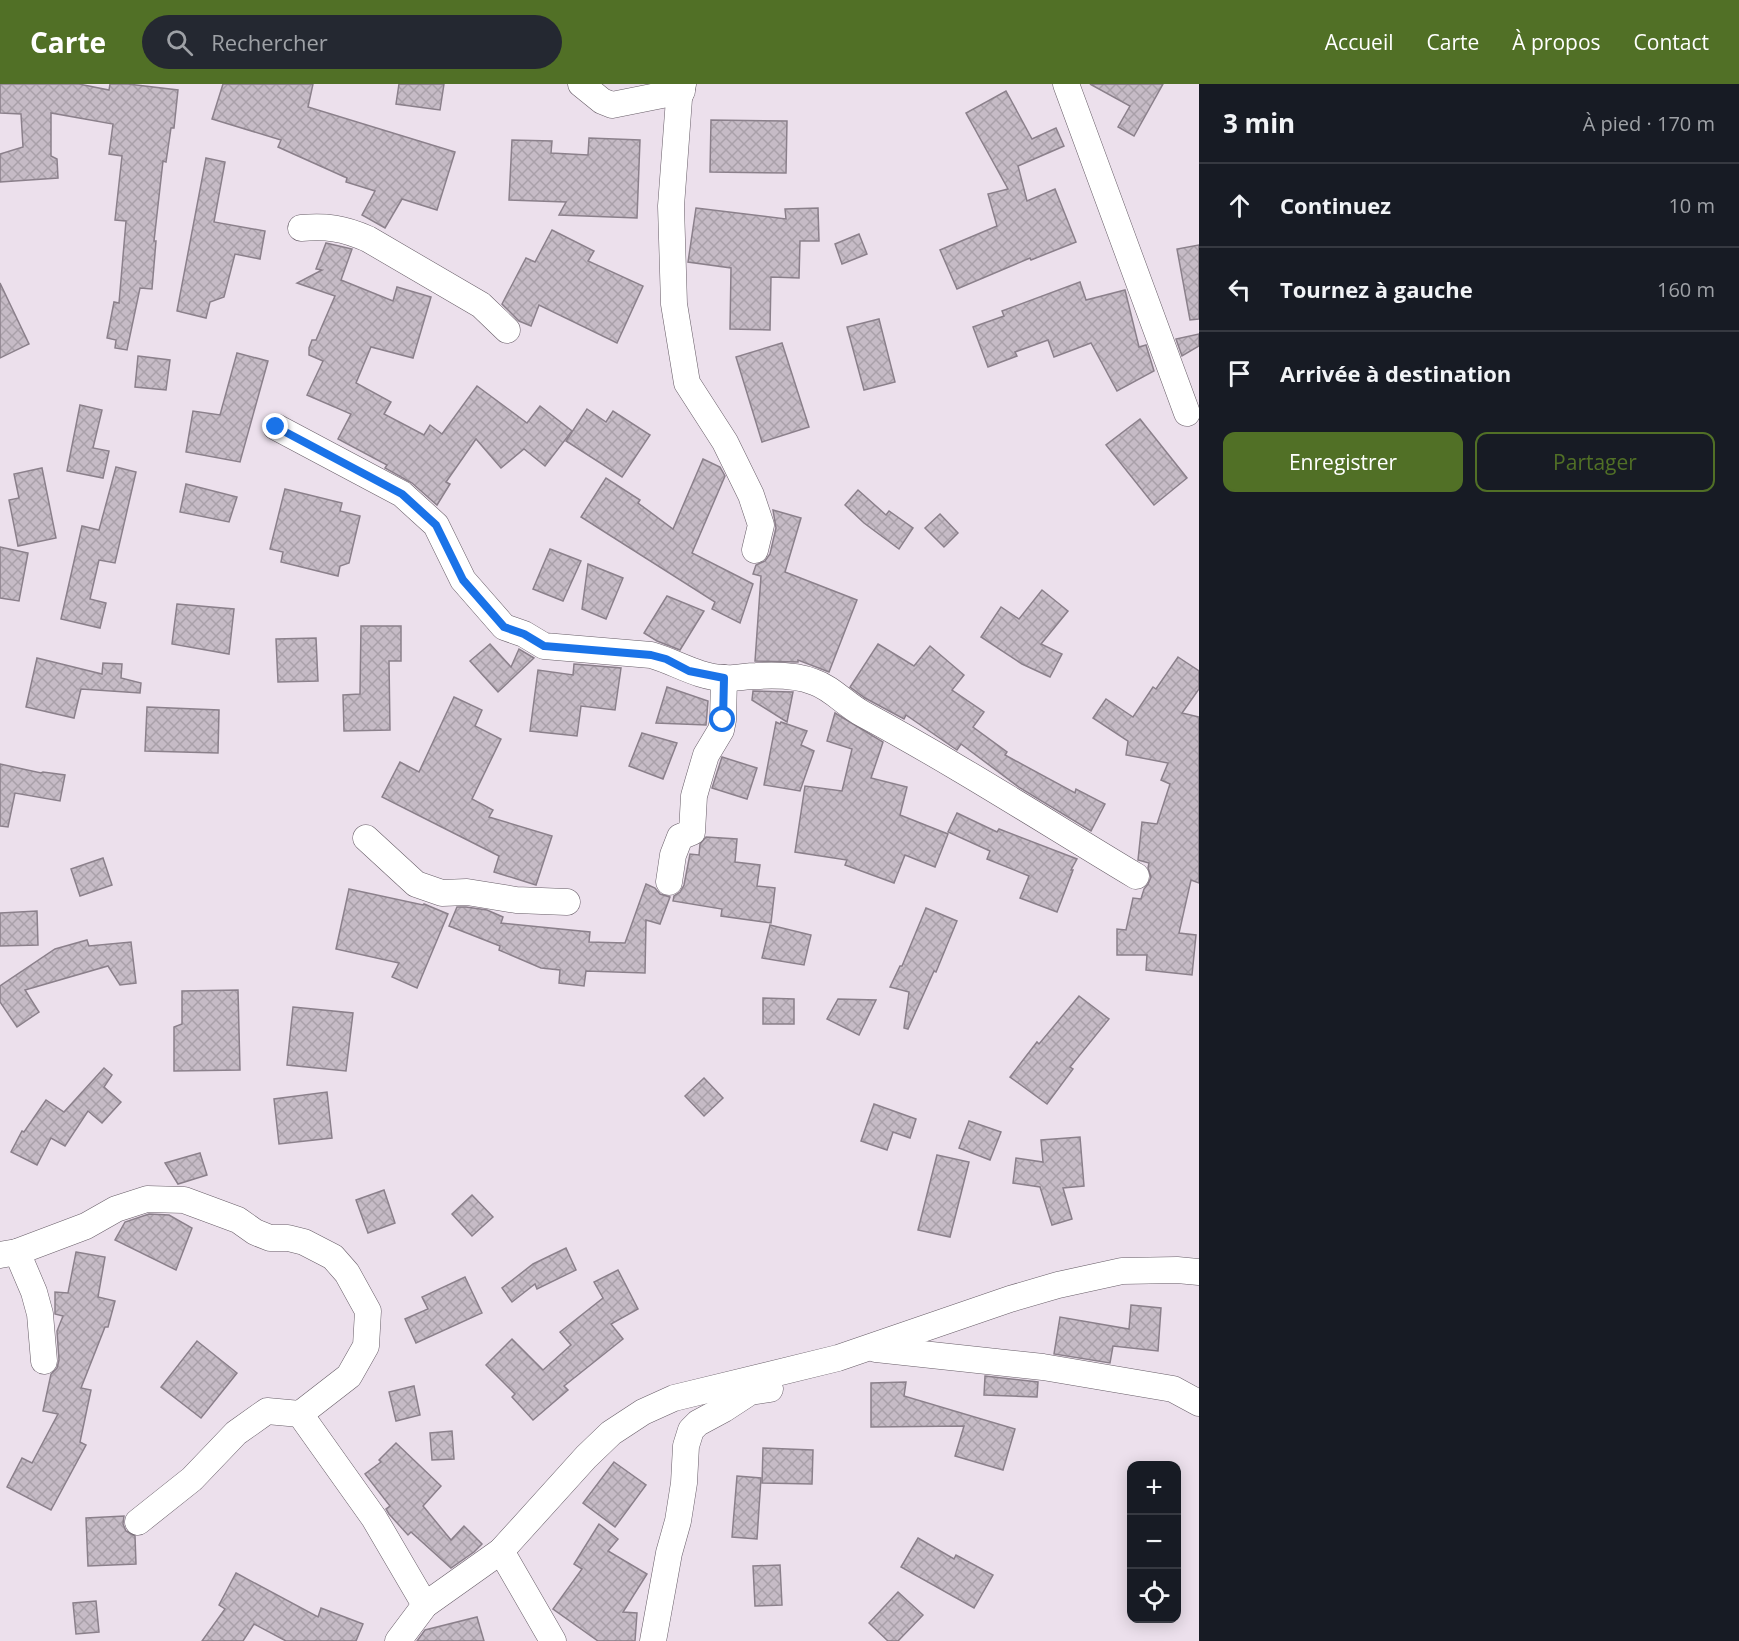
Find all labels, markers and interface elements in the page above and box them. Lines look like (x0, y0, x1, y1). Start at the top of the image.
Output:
search box (142, 15, 562, 69)
text: Carte (30, 23, 106, 61)
icon: search (163, 26, 196, 59)
text: Rechercher (211, 27, 328, 57)
text: Accueil (1325, 28, 1393, 56)
text: Carte (1426, 28, 1479, 56)
text: À propos (1512, 28, 1601, 56)
text: Contact (1634, 28, 1709, 56)
text: 3 min (1223, 105, 1295, 141)
text: À pied · 170 m (1583, 110, 1715, 137)
icon: ahead (1223, 189, 1256, 222)
text: Continuez (1280, 190, 1391, 220)
text: 10 m (1668, 192, 1715, 219)
icon: left (1223, 273, 1256, 306)
text: Tournez à gauche (1280, 274, 1473, 304)
text: 160 m (1657, 276, 1715, 303)
icon: arrive (1223, 357, 1256, 390)
text: Arrivée à destination (1280, 358, 1511, 388)
route end (262, 413, 288, 439)
button: Enregistrer (1223, 432, 1463, 492)
button: Partager (1475, 432, 1715, 492)
route start (709, 706, 735, 732)
map controls (1127, 1461, 1181, 1623)
button: + (1127, 1461, 1181, 1515)
button: − (1127, 1515, 1181, 1569)
button: locate (1127, 1569, 1181, 1623)

